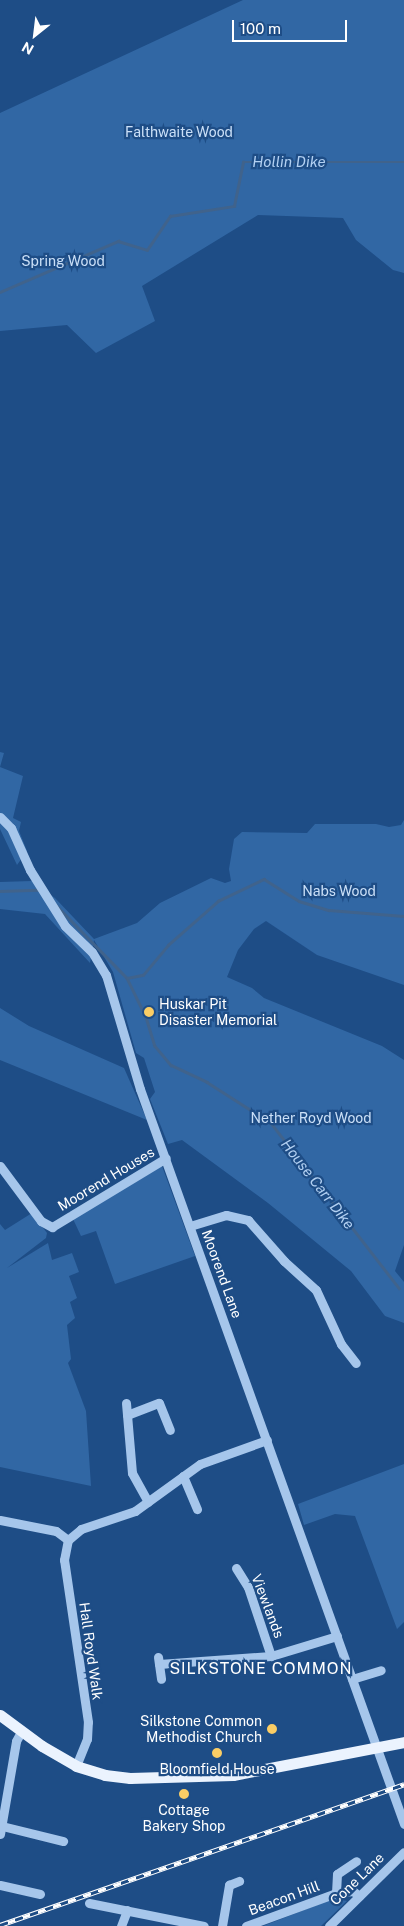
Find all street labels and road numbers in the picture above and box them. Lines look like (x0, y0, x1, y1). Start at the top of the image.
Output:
street label: Moorend Houses (55, 1143, 157, 1215)
street label: Moorend Lane (198, 1227, 246, 1321)
street label: Viewlands (248, 1572, 288, 1640)
street label: Hall Royd Walk (76, 1601, 106, 1701)
street label: Cone Lane (327, 1849, 387, 1909)
street label: Beacon Hill (246, 1877, 322, 1919)

